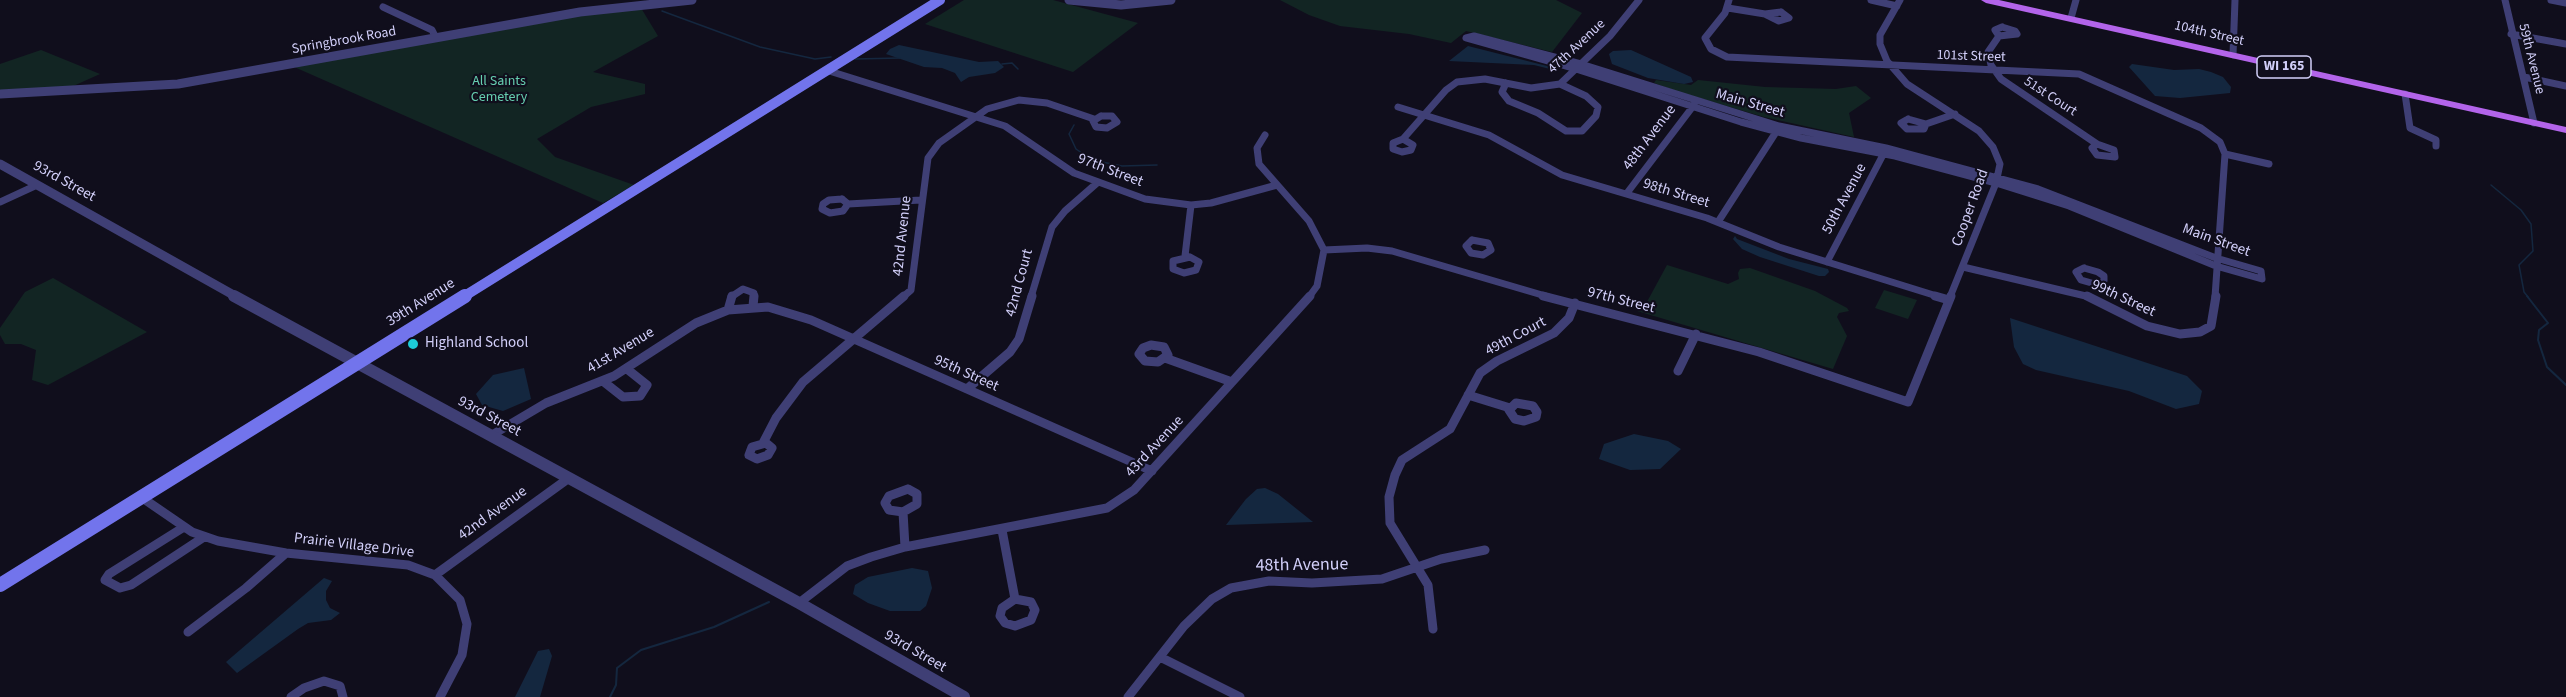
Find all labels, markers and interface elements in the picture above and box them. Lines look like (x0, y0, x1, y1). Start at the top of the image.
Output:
street label: 47th Avenue (1545, 16, 1609, 78)
street label: 104th Street (2172, 18, 2246, 50)
street label: 59th Avenue (2514, 22, 2548, 96)
street label: Springbrook Road (291, 24, 397, 58)
street label: 101st Street (1936, 47, 2006, 67)
road number: WI 165 (2257, 56, 2311, 78)
park label: All Saints Cemetery (471, 74, 527, 106)
street label: 51st Court (2020, 74, 2080, 120)
street label: Main Street (1713, 86, 1787, 122)
street label: 48th Avenue (1620, 102, 1680, 174)
street label: 97th Street (1075, 150, 1145, 192)
street label: 93rd Street (30, 157, 98, 207)
street label: 50th Avenue (1819, 161, 1871, 237)
street label: Cooper Road (1949, 167, 1993, 249)
street label: 98th Street (1641, 175, 1711, 213)
street label: 42nd Avenue (890, 195, 916, 277)
street label: Main Street (2180, 220, 2252, 262)
street label: 42nd Court (1002, 247, 1038, 319)
street label: 39th Avenue (383, 275, 459, 331)
street label: 99th Street (2088, 276, 2158, 322)
street label: 97th Street (1585, 284, 1657, 318)
street label: 49th Court (1483, 313, 1549, 361)
street label: 41st Avenue (584, 324, 658, 378)
place label: Highland School (425, 335, 528, 353)
marker: Highland School (406, 337, 420, 351)
street label: 95th Street (931, 352, 1001, 396)
street label: 93rd Street (454, 393, 524, 441)
street label: 43rd Avenue (1122, 413, 1188, 481)
street label: 42nd Avenue (455, 483, 531, 545)
street label: Prairie Village Drive (293, 530, 415, 562)
street label: 48th Avenue (1255, 554, 1349, 578)
street label: 93rd Street (881, 627, 949, 677)

